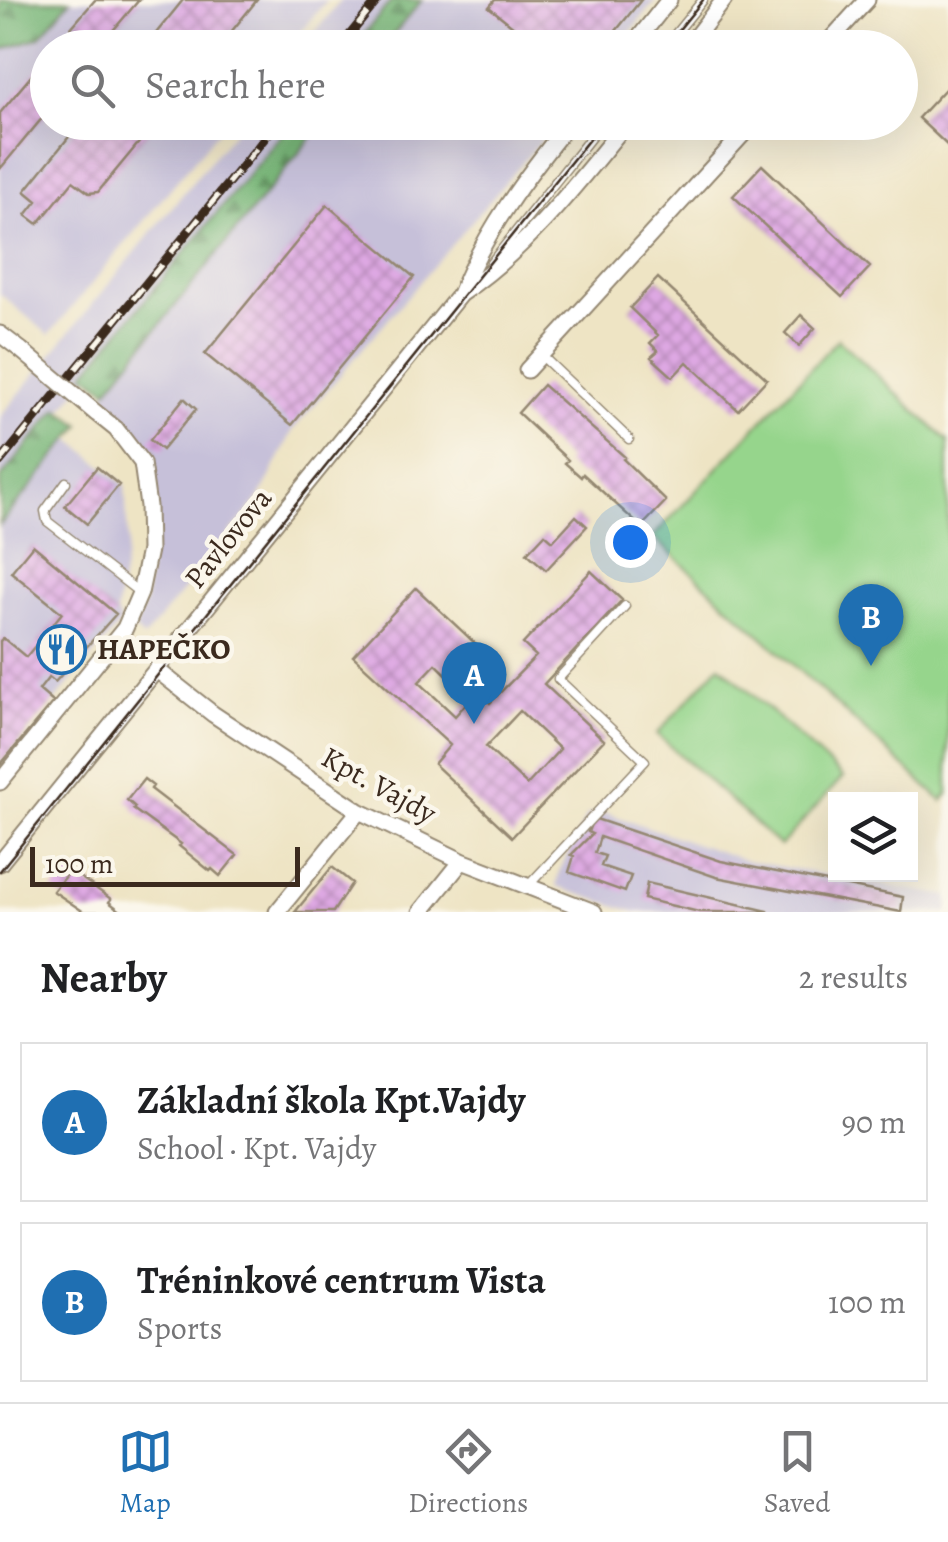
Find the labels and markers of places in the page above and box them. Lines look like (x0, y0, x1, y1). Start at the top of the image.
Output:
pin: B (838, 584, 904, 666)
restaurant icon: HAPEČKO (36, 623, 88, 675)
place label: HAPEČKO (97, 629, 230, 669)
pin: A (442, 642, 506, 724)

